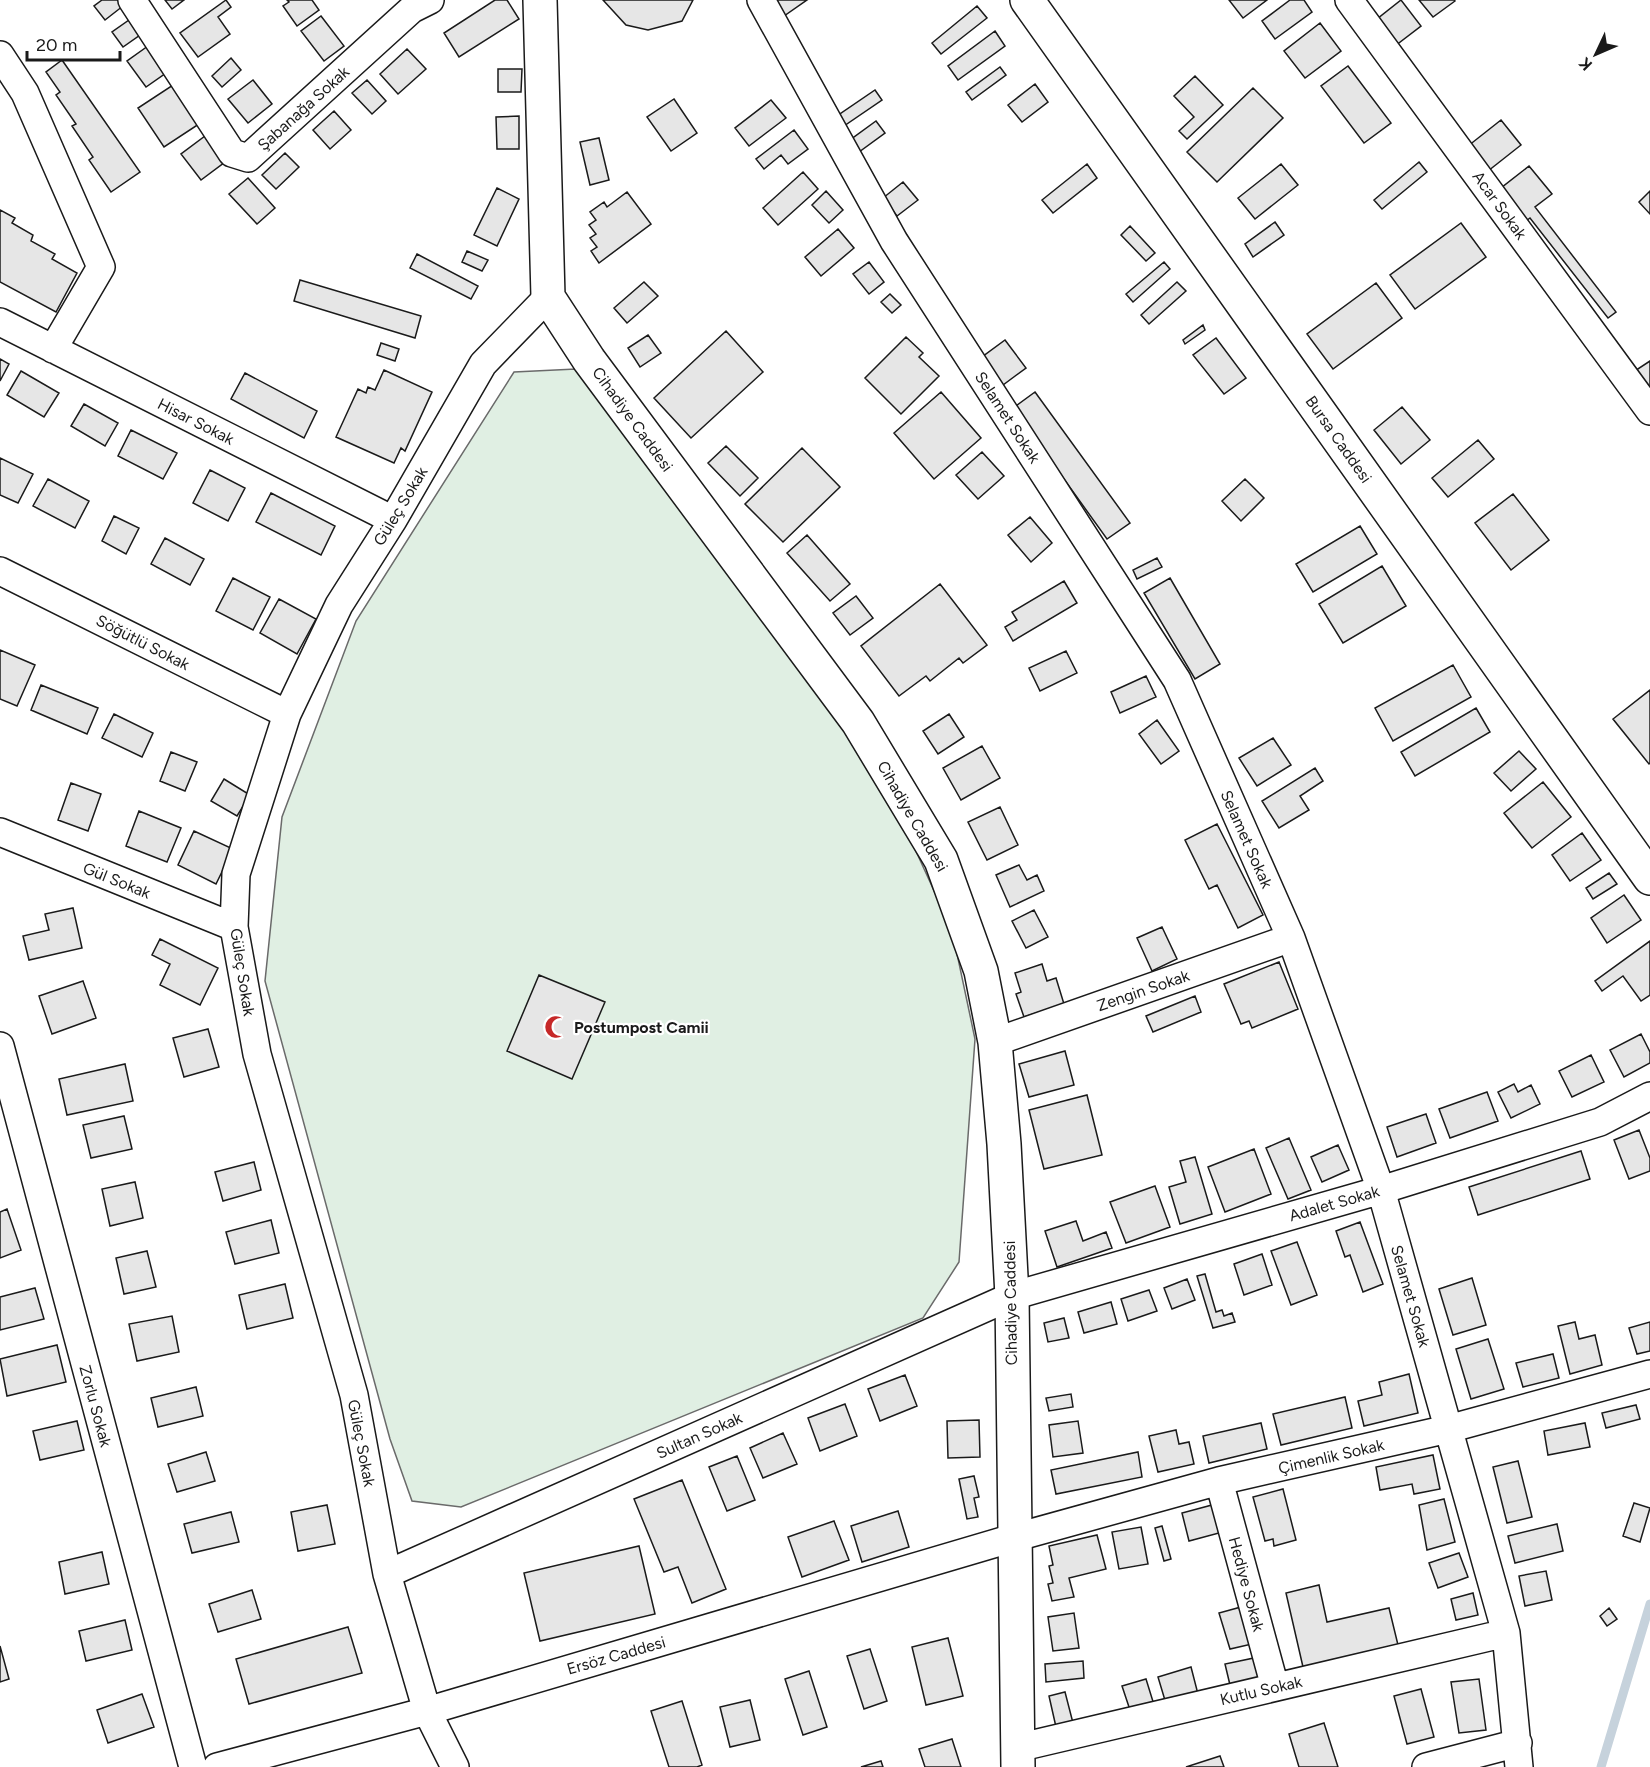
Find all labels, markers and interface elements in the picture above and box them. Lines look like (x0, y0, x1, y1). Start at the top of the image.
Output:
scale bar (27, 24, 120, 62)
north arrow (1566, 24, 1626, 84)
text: 20 m (36, 34, 77, 56)
text: K (1575, 53, 1596, 75)
street label: Şabanağa Sokak (254, 62, 353, 154)
street label: Acar Sokak (1469, 168, 1531, 243)
street label: Cihadiye Caddesi (588, 363, 677, 475)
street label: Selamet Sokak (971, 368, 1044, 467)
street label: Bursa Caddesi (1302, 392, 1376, 487)
street label: Hisar Sokak (154, 394, 237, 449)
street label: Güleç Sokak (369, 463, 431, 549)
street label: Söğütlü Sokak (93, 611, 193, 674)
street label: Cihadiye Caddesi (873, 758, 952, 875)
street label: Selamet Sokak (1216, 787, 1277, 891)
street label: Gül Sokak (80, 858, 154, 903)
street label: Güleç Sokak (226, 927, 259, 1018)
street label: Zengin Sokak (1094, 966, 1192, 1015)
mosque icon: Postumpost Camii (543, 1014, 569, 1040)
place label: Postumpost Camii (574, 1018, 709, 1037)
street label: Adalet Sokak (1287, 1181, 1382, 1225)
street label: Cihadiye Caddesi (1000, 1240, 1021, 1365)
street label: Selamet Sokak (1387, 1243, 1434, 1350)
street label: Zorlu Sokak (75, 1363, 116, 1449)
street label: Güleç Sokak (344, 1398, 379, 1489)
street label: Sultan Sokak (653, 1408, 745, 1463)
street label: Çimenlik Sokak (1276, 1435, 1386, 1478)
street label: Hediye Sokak (1225, 1535, 1268, 1634)
street label: Ersöz Caddesi (565, 1632, 668, 1679)
street label: Kutlu Sokak (1218, 1672, 1304, 1709)

